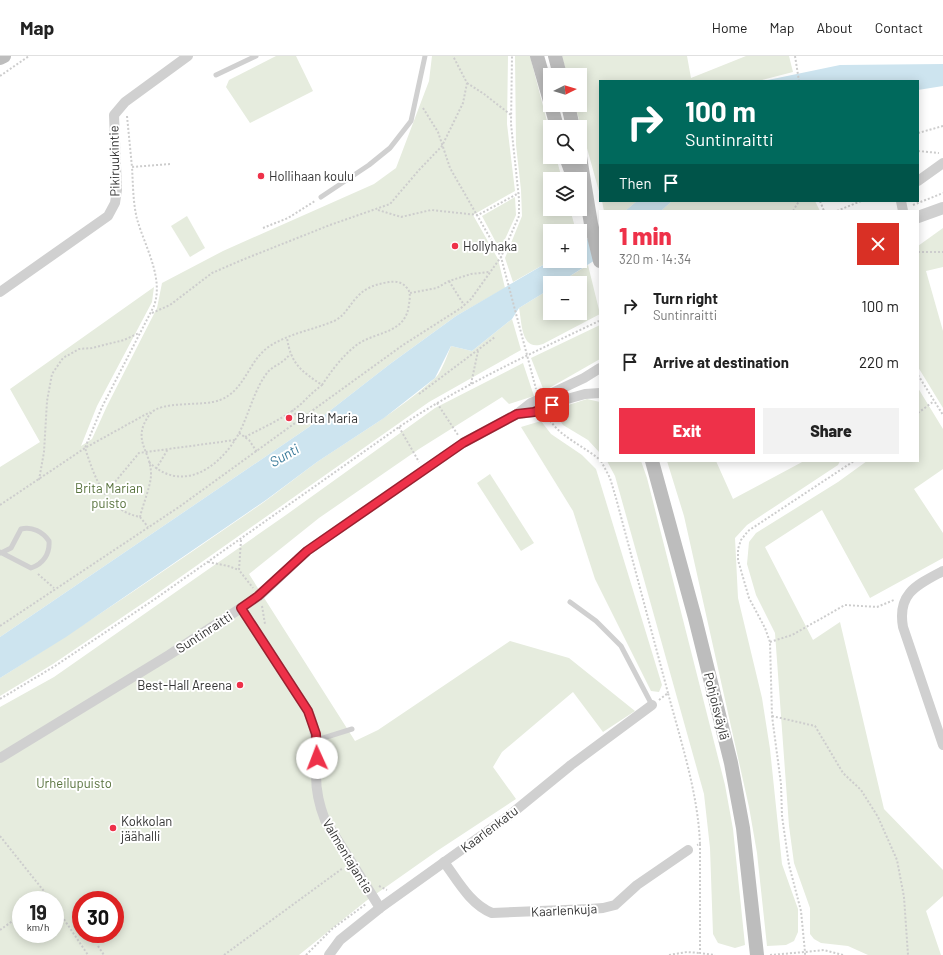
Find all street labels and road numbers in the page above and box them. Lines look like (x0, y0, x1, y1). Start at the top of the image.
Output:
street label: Pikiruukintie (105, 125, 123, 197)
street label: Suntinraitti (173, 608, 235, 656)
street label: Pohjoisväylä (701, 671, 733, 741)
street label: Kaarlenkatu (457, 802, 521, 856)
street label: Valmentajantie (319, 816, 377, 896)
street label: Kaarlenkuja (531, 900, 597, 920)

